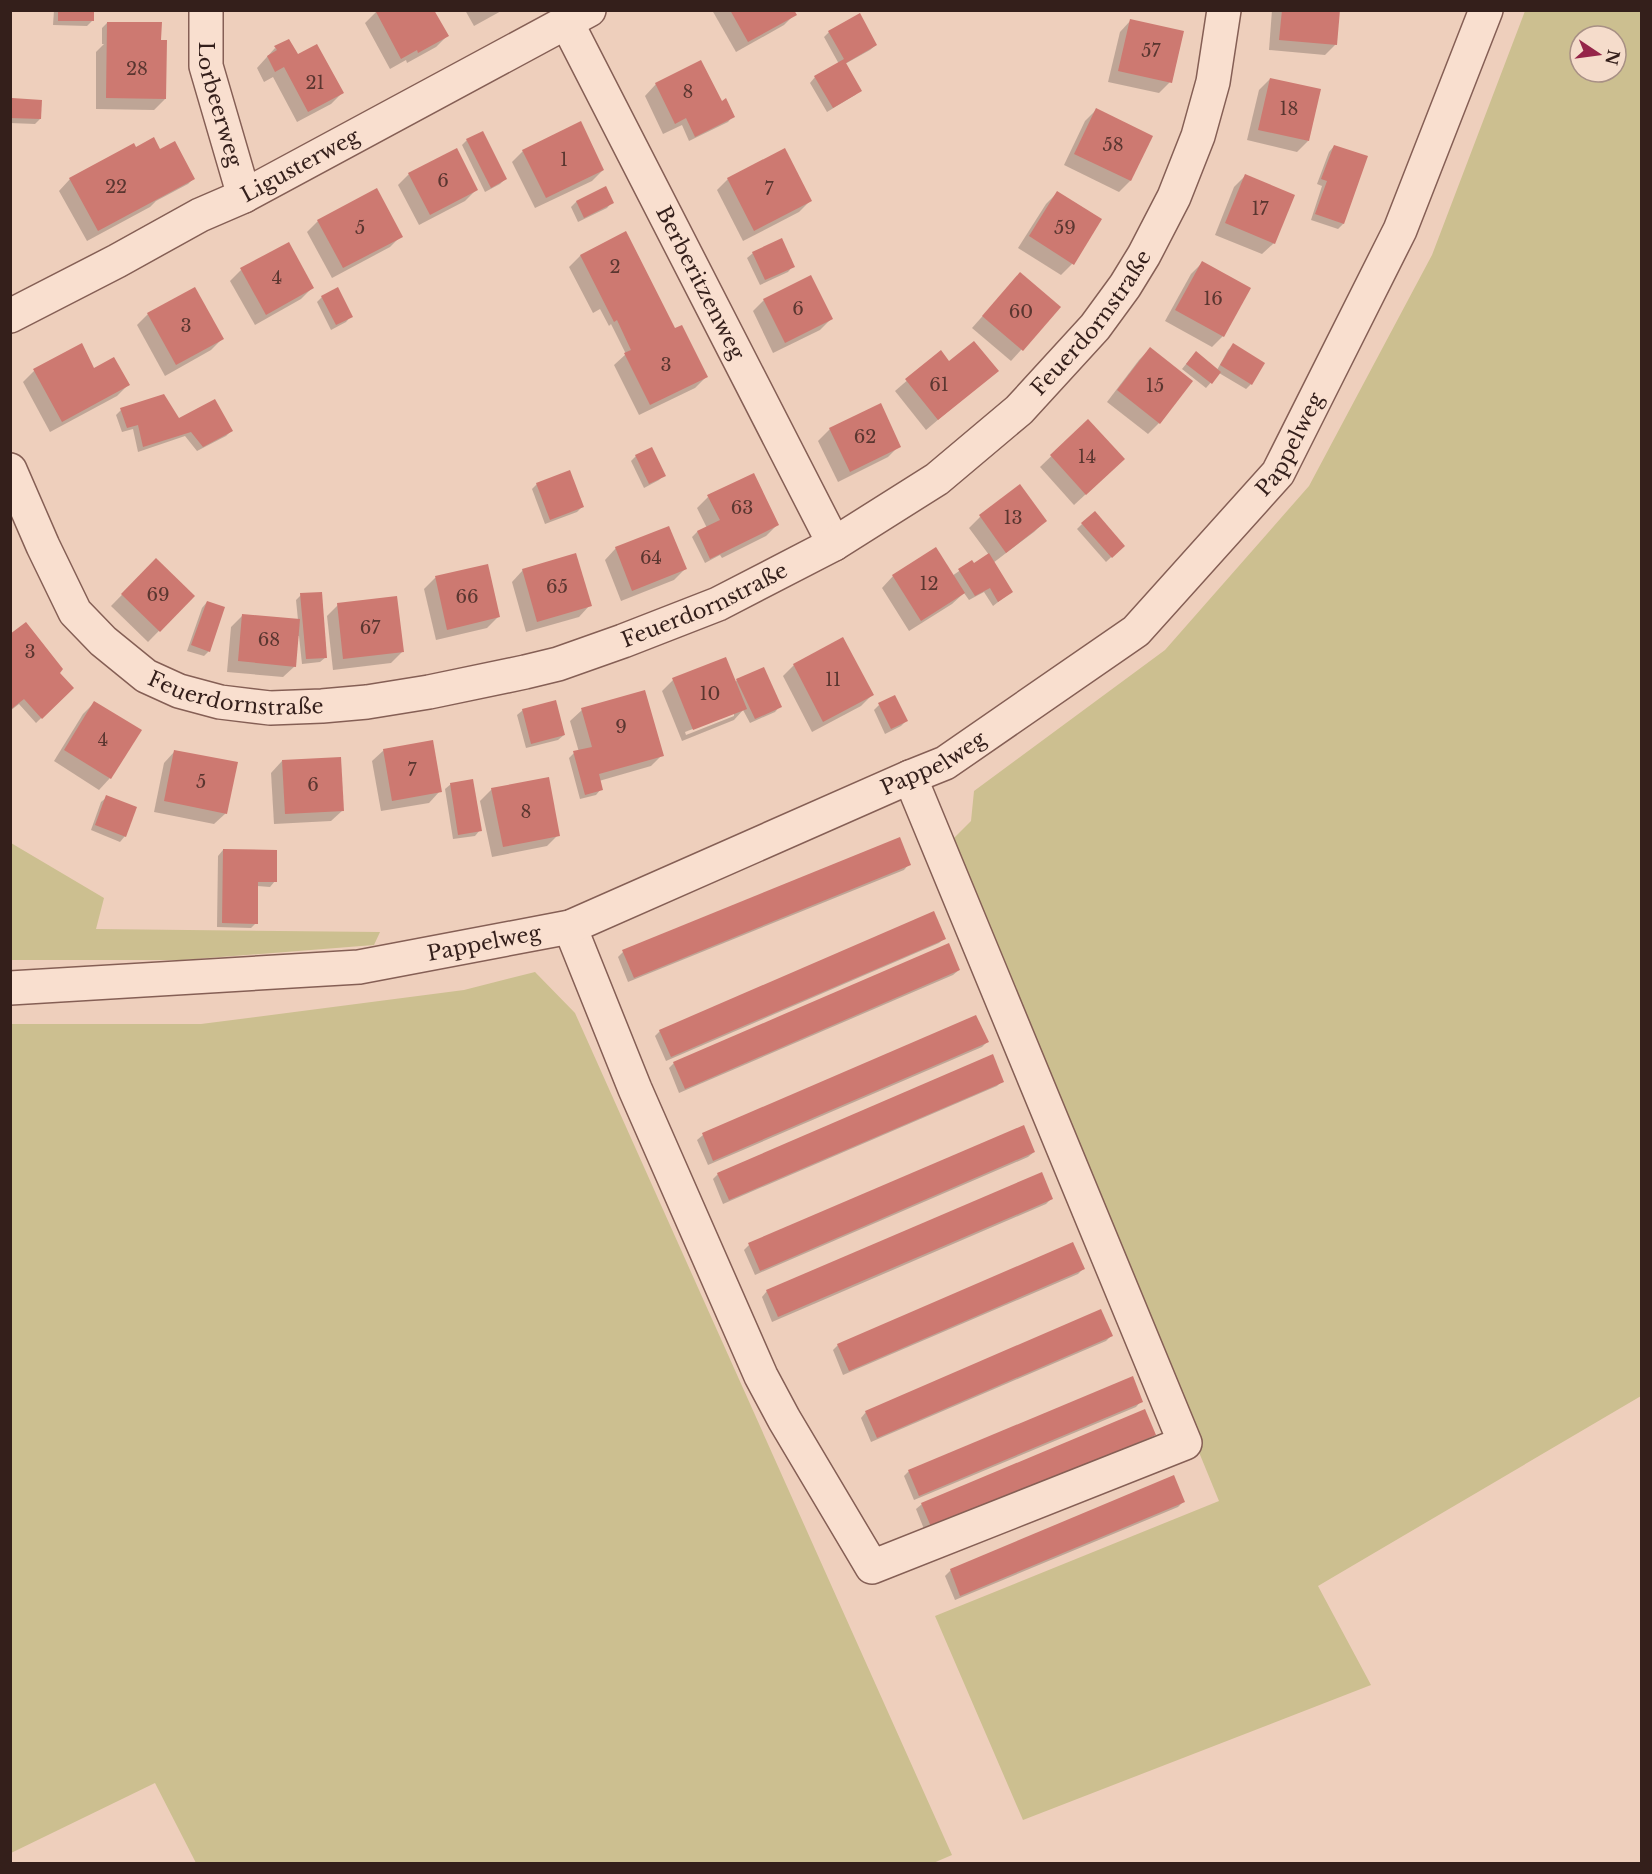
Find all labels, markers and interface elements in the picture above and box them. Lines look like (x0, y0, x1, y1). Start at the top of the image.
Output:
north arrow (1568, 24, 1628, 84)
house number: 57 (1141, 40, 1162, 62)
street label: Lorbeerweg (193, 41, 248, 170)
text: N (1601, 48, 1624, 67)
house number: 28 (126, 58, 148, 80)
house number: 21 (305, 72, 325, 94)
house number: 8 (683, 81, 693, 103)
house number: 18 (1280, 98, 1298, 120)
street label: Ligusterweg (236, 123, 364, 208)
house number: 58 (1102, 134, 1124, 156)
house number: 1 (560, 149, 568, 171)
house number: 6 (437, 170, 449, 192)
house number: 22 (105, 176, 127, 198)
house number: 7 (764, 178, 774, 200)
house number: 17 (1251, 198, 1269, 220)
street label: Berberitzenweg (650, 202, 750, 364)
house number: 5 (355, 217, 365, 239)
house number: 59 (1054, 217, 1076, 239)
street label: Feuerdornstraße (1026, 245, 1157, 401)
house number: 2 (609, 256, 621, 278)
house number: 4 (272, 267, 282, 289)
house number: 16 (1203, 288, 1223, 310)
house number: 6 (792, 298, 804, 320)
house number: 60 (1009, 301, 1033, 323)
house number: 3 (180, 315, 192, 337)
house number: 3 (660, 354, 672, 376)
house number: 61 (929, 374, 949, 396)
house number: 15 (1146, 375, 1164, 397)
street label: Pappelweg (1250, 388, 1329, 502)
house number: 62 (854, 426, 876, 448)
house number: 14 (1078, 446, 1096, 468)
house number: 63 (731, 497, 753, 519)
house number: 13 (1003, 507, 1023, 529)
house number: 64 (640, 547, 662, 569)
street label: Feuerdornstraße (618, 557, 792, 653)
house number: 12 (919, 573, 939, 595)
house number: 65 (546, 576, 568, 598)
house number: 69 (146, 584, 170, 606)
house number: 66 (455, 586, 479, 608)
house number: 67 (360, 617, 381, 639)
house number: 68 (258, 629, 280, 651)
house number: 3 (24, 641, 36, 663)
street label: Feuerdornstraße (144, 666, 324, 721)
house number: 11 (825, 669, 841, 691)
house number: 10 (700, 683, 720, 705)
house number: 9 (615, 716, 627, 738)
street label: Pappelweg (877, 725, 991, 801)
house number: 4 (98, 729, 108, 751)
house number: 7 (407, 759, 417, 781)
house number: 5 (196, 771, 206, 793)
house number: 6 (307, 774, 319, 796)
house number: 8 (521, 801, 531, 823)
street label: Pappelweg (425, 920, 544, 967)

